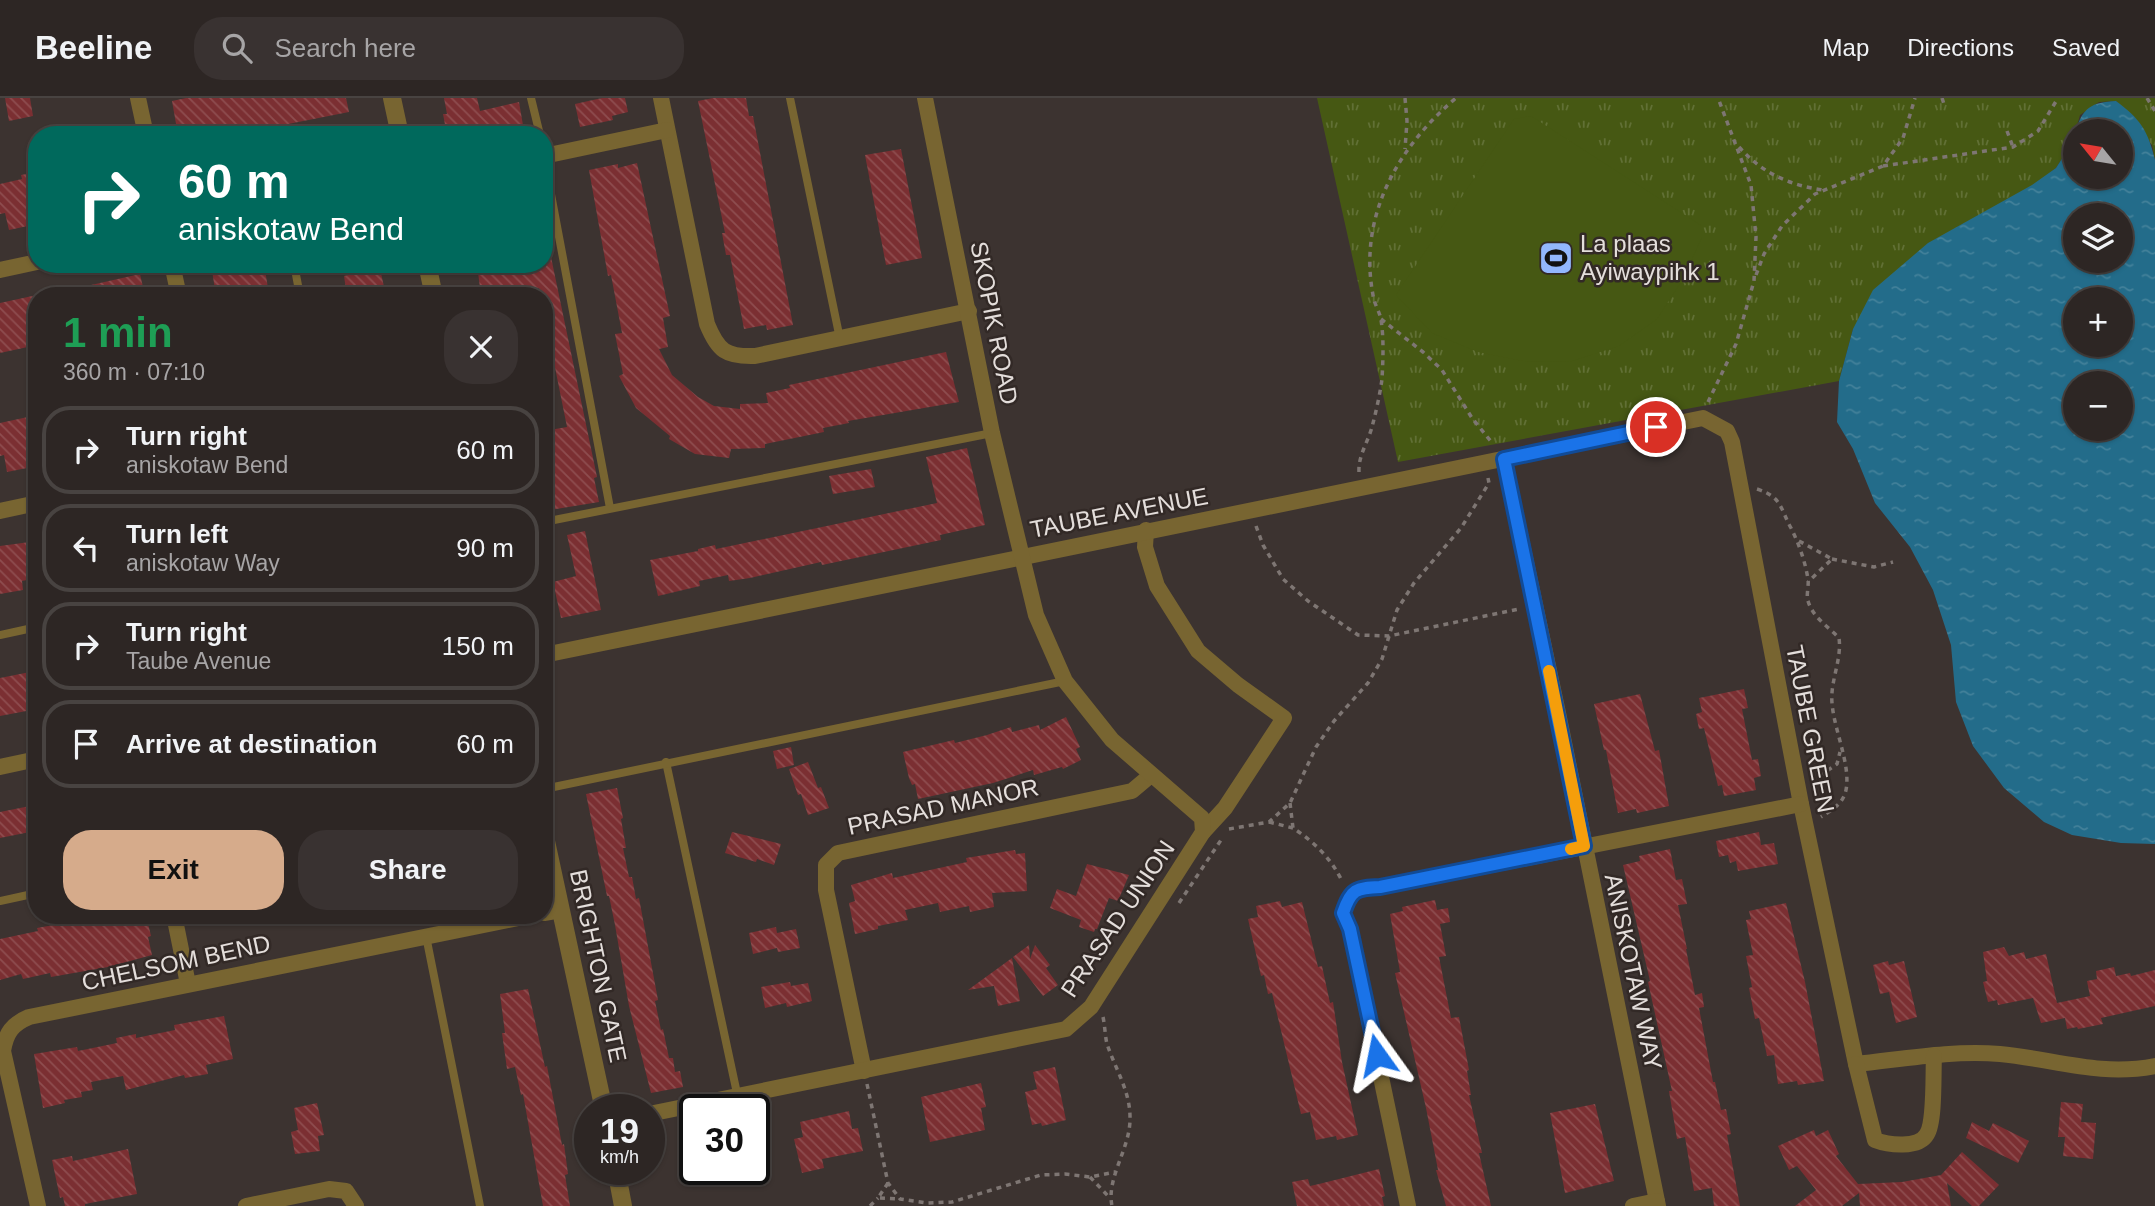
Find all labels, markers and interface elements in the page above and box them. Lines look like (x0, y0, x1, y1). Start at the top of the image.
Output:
search box (194, 17, 684, 80)
text: Beeline (35, 29, 152, 66)
icon: search (218, 29, 256, 67)
text: Search here (274, 33, 416, 63)
text: Map (1823, 34, 1869, 61)
text: Directions (1907, 34, 2014, 61)
text: Saved (2052, 34, 2120, 61)
north arrow (2063, 119, 2133, 189)
map controls (2063, 119, 2133, 441)
icon: right (63, 154, 154, 245)
text: 60 m (178, 154, 290, 208)
button: layers (2063, 203, 2133, 273)
text: aniskotaw Bend (178, 211, 404, 247)
place label: La plaas Ayiwaypihk 1 (1580, 230, 1720, 285)
street label: SKOPIK ROAD (965, 239, 1024, 407)
sports icon: La plaas Ayiwaypihk 1 (1537, 239, 1575, 277)
button: + (2063, 287, 2133, 357)
text: 1 min (63, 309, 173, 356)
button: close (444, 310, 518, 384)
text: 360 m · 07:10 (63, 359, 205, 385)
button: − (2063, 371, 2133, 441)
pin (1626, 397, 1686, 457)
icon: arrive (1637, 408, 1675, 446)
text: Turn right (126, 421, 247, 451)
icon: right (67, 431, 105, 469)
text: 60 m (456, 435, 514, 465)
text: aniskotaw Bend (126, 452, 288, 478)
street label: TAUBE AVENUE (1028, 482, 1210, 543)
text: Turn left (126, 519, 228, 549)
icon: left (67, 529, 105, 567)
text: 90 m (456, 533, 514, 563)
text: aniskotaw Way (126, 550, 280, 576)
text: Turn right (126, 617, 247, 647)
icon: right (67, 627, 105, 665)
text: 150 m (442, 631, 514, 661)
street label: TAUBE GREEN (1781, 643, 1840, 815)
text: Taube Avenue (126, 648, 271, 674)
icon: arrive (67, 725, 105, 763)
text: Arrive at destination (126, 729, 377, 759)
text: 60 m (456, 729, 514, 759)
street label: PRASAD MANOR (845, 773, 1041, 840)
button: Exit (63, 830, 284, 910)
button: Share (298, 830, 518, 910)
street label: PRASAD UNION (1055, 835, 1180, 1002)
street label: BRIGHTON GATE (565, 867, 632, 1065)
street label: ANISKOTAW WAY (1599, 871, 1667, 1073)
street label: CHELSOM BEND (79, 929, 273, 996)
position arrow (1340, 1018, 1414, 1092)
speed limit sign: 30 (679, 1094, 770, 1185)
text: 19 (600, 1111, 639, 1150)
text: km/h (600, 1147, 639, 1167)

